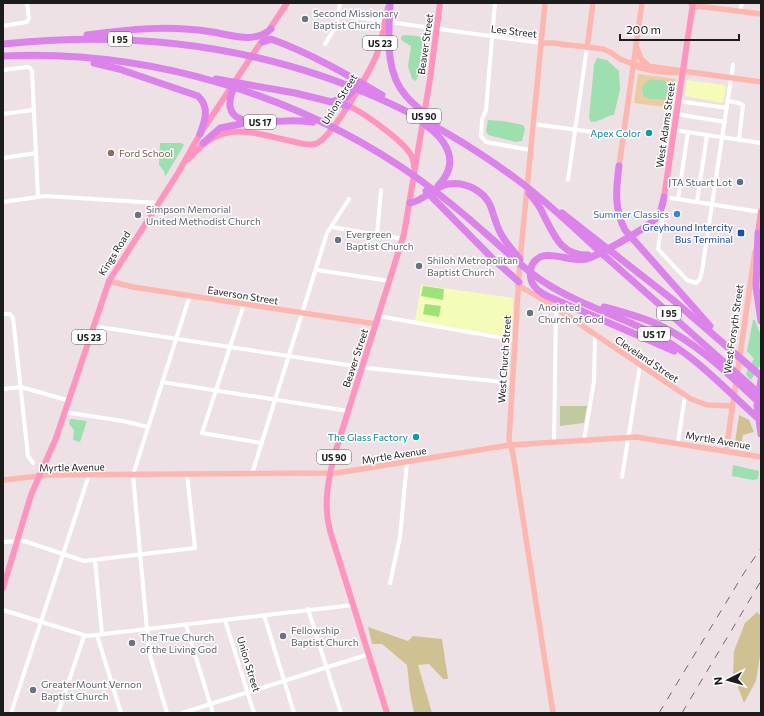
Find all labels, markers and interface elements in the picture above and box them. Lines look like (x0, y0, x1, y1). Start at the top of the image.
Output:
place label: Second Missionary Baptist Church (313, 7, 398, 31)
street label: Beaver Street (415, 13, 435, 75)
marker: Second Missionary Baptist Church (300, 14, 310, 24)
scale bar (620, 16, 739, 42)
street label: Lee Street (490, 22, 538, 40)
text: 200 m (626, 22, 661, 36)
road number: I 95 (108, 32, 132, 46)
road number: US 23 (363, 36, 397, 50)
street label: Union Street (319, 71, 359, 127)
street label: West Adams Street (653, 81, 677, 169)
road number: US 90 (407, 109, 441, 123)
road number: US 17 (244, 115, 276, 129)
place label: Apex Color (590, 127, 641, 139)
marker: Apex Color (644, 128, 654, 138)
place label: Ford School (119, 147, 173, 159)
marker: Ford School (106, 148, 116, 158)
place label: JTA Stuart Lot (668, 176, 732, 188)
marker: JTA Stuart Lot (735, 177, 745, 187)
place label: Simpson Memorial United Methodist Church (146, 203, 261, 227)
place label: Summer Classics (593, 208, 669, 220)
marker: Summer Classics (672, 209, 682, 219)
marker: Simpson Memorial United Methodist Church (133, 210, 143, 220)
place label: Greyhound Intercity Bus Terminal (642, 221, 733, 245)
street label: Kings Road (96, 228, 133, 277)
place label: Evergreen Baptist Church (346, 228, 413, 252)
marker: Greyhound Intercity Bus Terminal (736, 228, 746, 238)
marker: Evergreen Baptist Church (333, 235, 343, 245)
place label: Shiloh Metropolitan Baptist Church (427, 254, 518, 278)
marker: Shiloh Metropolitan Baptist Church (414, 261, 424, 271)
street label: Eaverson Street (207, 283, 279, 307)
street label: West Forsyth Street (721, 283, 745, 375)
place label: Anointed Church of God (538, 301, 604, 325)
road number: I 95 (657, 306, 681, 320)
marker: Anointed Church of God (525, 308, 535, 318)
street label: West Church Street (495, 315, 513, 403)
street label: Beaver Street (340, 327, 370, 389)
road number: US 17 (638, 327, 670, 341)
road number: US 23 (72, 330, 106, 344)
street label: Cleveland Street (613, 333, 681, 385)
street label: Myrtle Avenue (685, 428, 751, 452)
place label: The Glass Factory (328, 431, 408, 443)
marker: The Glass Factory (411, 432, 421, 442)
street label: Myrtle Avenue (361, 444, 427, 466)
road number: US 90 (317, 450, 351, 464)
street label: Myrtle Avenue (39, 460, 105, 474)
place label: Fellowship Baptist Church (291, 624, 358, 648)
place label: The True Church of the Living God (140, 631, 217, 655)
marker: Fellowship Baptist Church (278, 631, 288, 641)
street label: Union Street (235, 635, 263, 693)
marker: The True Church of the Living God (127, 638, 137, 648)
north arrow (708, 660, 748, 700)
text: N (711, 676, 724, 686)
place label: GreaterMount Vernon Baptist Church (41, 678, 142, 702)
marker: GreaterMount Vernon Baptist Church (28, 685, 38, 695)

